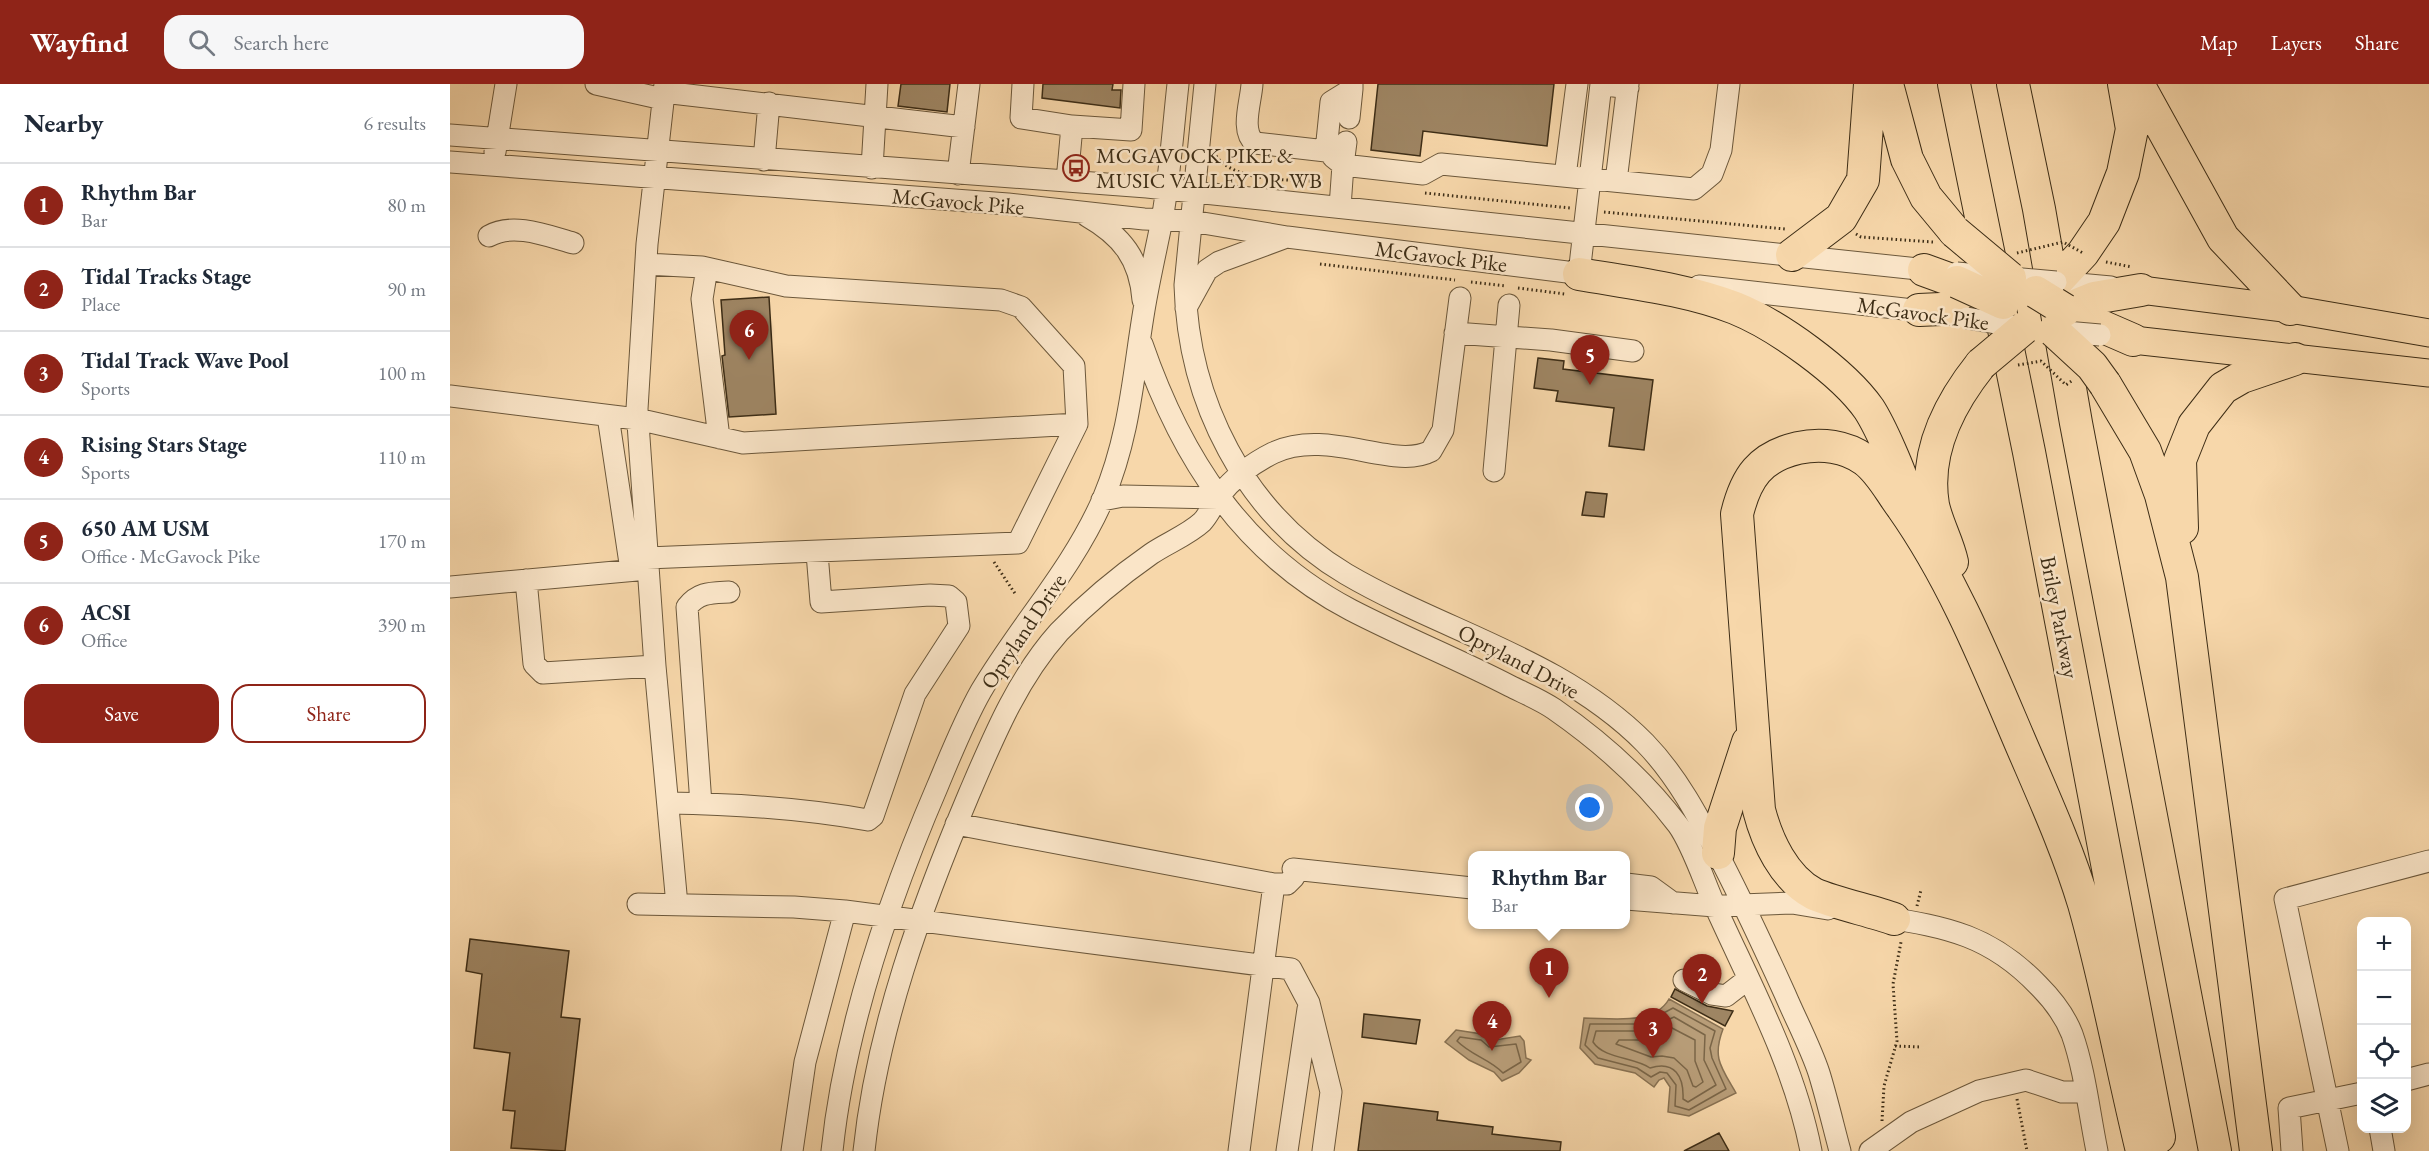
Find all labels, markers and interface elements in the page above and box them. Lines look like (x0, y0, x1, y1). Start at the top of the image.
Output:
search box (164, 15, 584, 69)
text: Wayfind (30, 24, 128, 60)
icon: search (185, 26, 218, 59)
text: Search here (233, 28, 329, 57)
text: Map (2200, 29, 2238, 56)
text: Layers (2271, 29, 2322, 56)
text: Share (2355, 29, 2399, 56)
text: Nearby (24, 106, 104, 140)
text: 6 results (363, 110, 426, 136)
place label: MCGAVOCK PIKE & MUSIC VALLEY DR WB (1096, 141, 1322, 195)
bus stop icon: MCGAVOCK PIKE & MUSIC VALLEY DR WB (1061, 153, 1091, 183)
text: Rhythm Bar (81, 178, 196, 207)
street label: McGavock Pike (891, 181, 1026, 222)
text: 1 (38, 192, 49, 218)
text: 80 m (387, 192, 426, 218)
text: Bar (81, 207, 107, 233)
street label: McGavock Pike (1373, 234, 1509, 279)
text: Tidal Tracks Stage (81, 262, 251, 291)
text: 2 (38, 276, 49, 302)
text: 90 m (387, 276, 426, 302)
street label: McGavock Pike (1855, 290, 1991, 337)
text: Place (81, 291, 120, 317)
pin: 6 (730, 310, 768, 360)
pin: 5 (1570, 336, 1610, 385)
text: Tidal Track Wave Pool (81, 346, 289, 375)
text: 3 (38, 360, 49, 386)
text: 100 m (378, 360, 426, 386)
text: Sports (81, 375, 130, 401)
text: Rising Stars Stage (81, 430, 247, 459)
text: 4 (38, 444, 49, 470)
text: 110 m (378, 444, 426, 470)
text: Sports (81, 459, 130, 485)
text: 650 AM USM (81, 514, 210, 543)
text: 5 (38, 528, 49, 554)
text: 170 m (378, 528, 426, 554)
text: Office · McGavock Pike (81, 543, 260, 569)
street label: Briley Parkway (2033, 553, 2086, 681)
street label: Opryland Drive (974, 568, 1073, 695)
text: ACSI (81, 598, 131, 627)
text: 6 (38, 612, 49, 638)
text: 390 m (378, 612, 426, 638)
street label: Opryland Drive (1453, 617, 1585, 706)
text: Office (81, 627, 127, 653)
button: Save (24, 684, 219, 743)
button: Share (231, 684, 426, 743)
your location (1575, 793, 1604, 822)
popup (1468, 851, 1630, 929)
text: Rhythm Bar (1491, 863, 1607, 892)
text: Bar (1491, 892, 1518, 918)
map controls (2357, 917, 2411, 1133)
button: + (2357, 917, 2411, 971)
pin: 1 (1530, 948, 1568, 998)
pin: 2 (1682, 954, 1722, 1004)
button: − (2357, 971, 2411, 1025)
pin: 4 (1472, 1002, 1512, 1051)
pin: 3 (1634, 1008, 1672, 1058)
button: locate (2357, 1025, 2411, 1079)
button: layers (2357, 1079, 2411, 1133)

